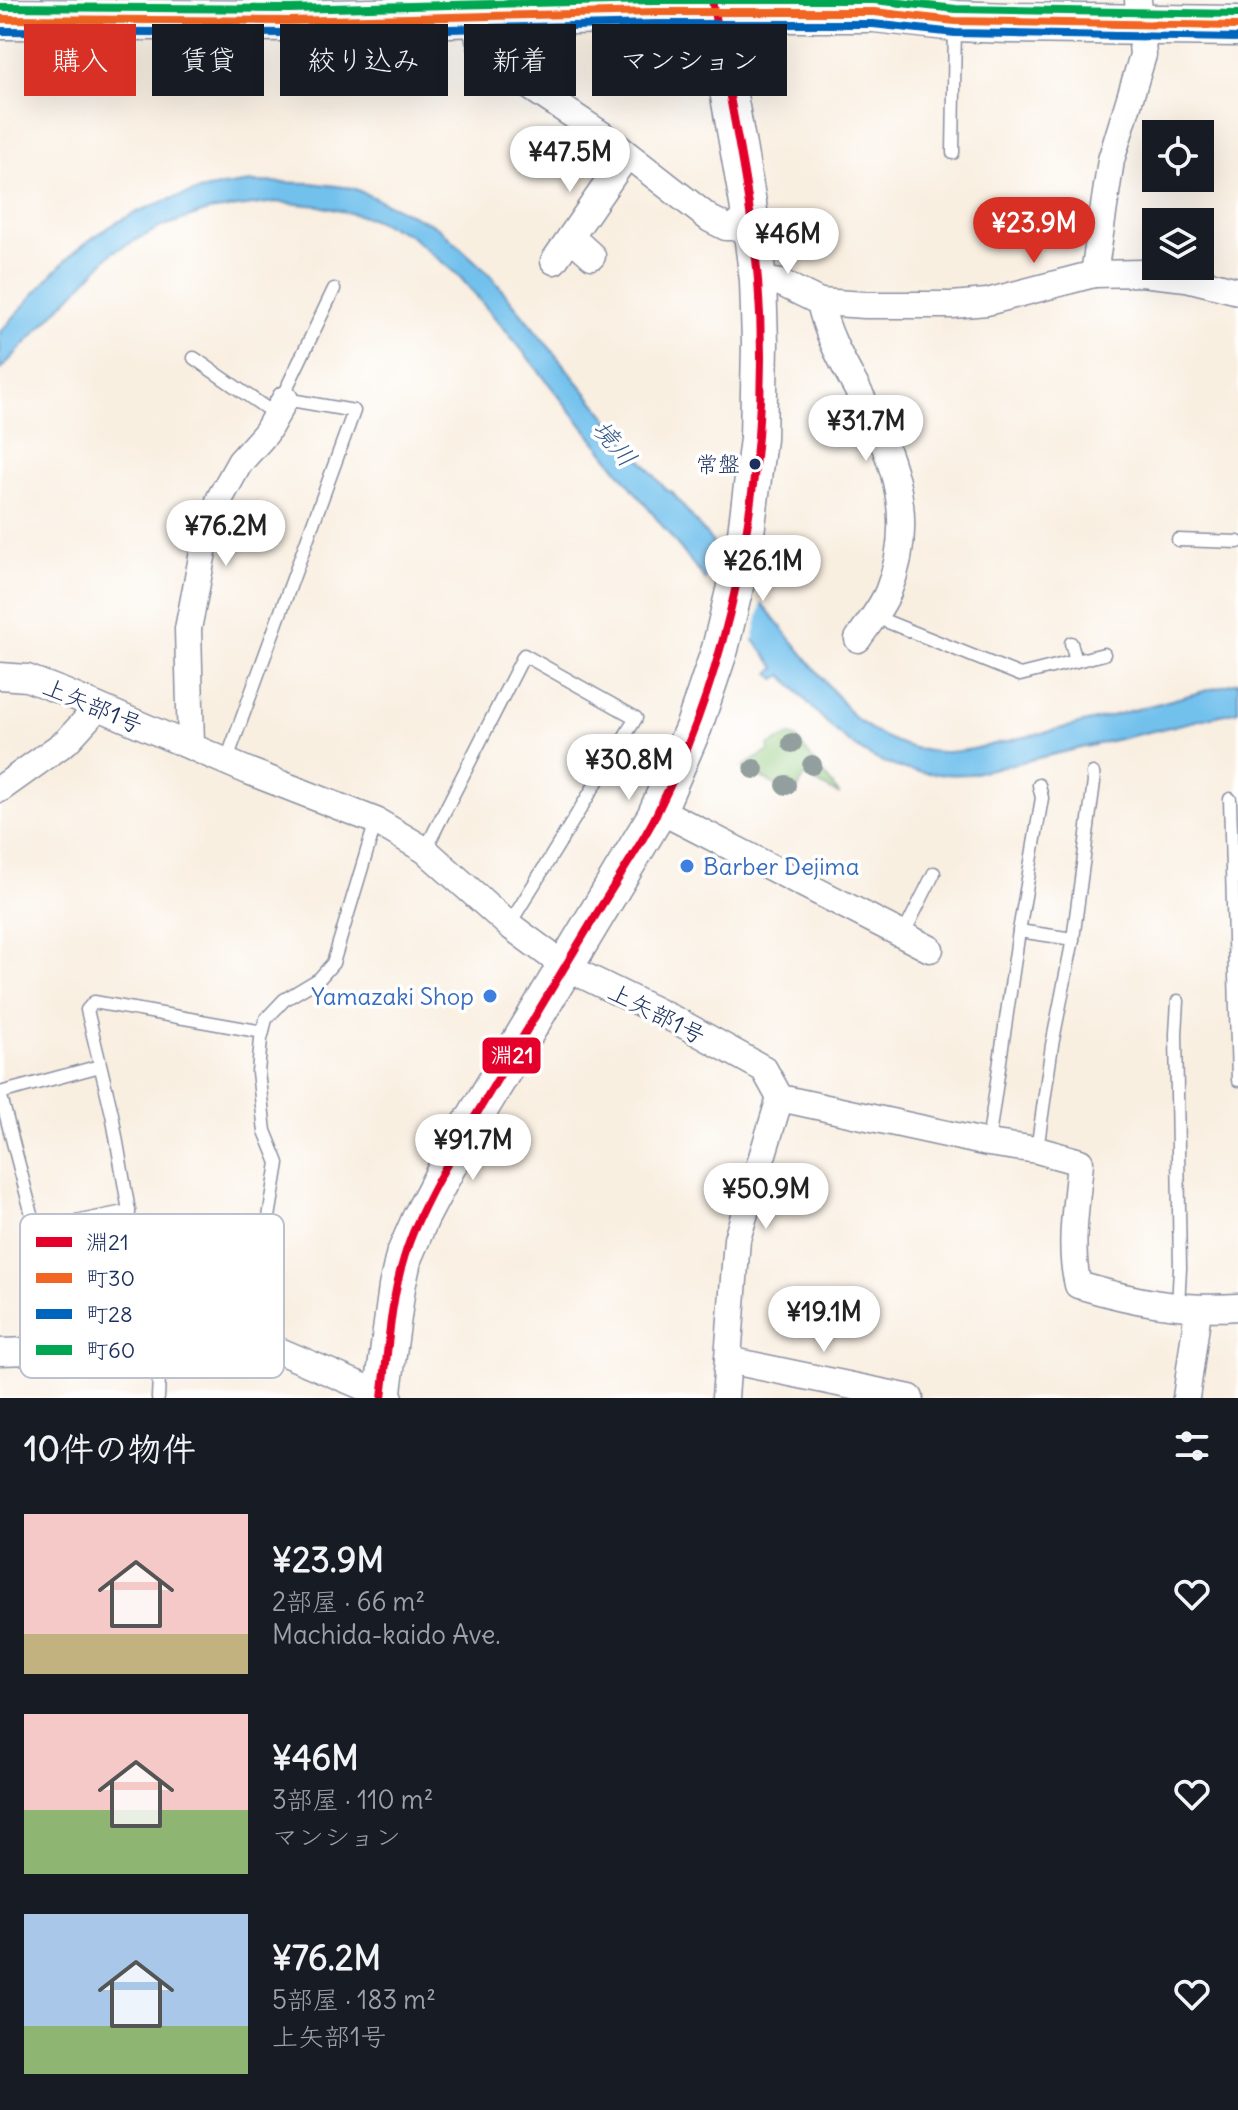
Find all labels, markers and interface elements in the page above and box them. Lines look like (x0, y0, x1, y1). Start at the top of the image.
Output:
chip: 購入 (24, 24, 136, 96)
chip: 賃貸 (152, 24, 264, 96)
chip: 絞り込み (280, 24, 448, 96)
chip: 新着 (464, 24, 576, 96)
chip: マンション (592, 24, 787, 96)
map controls (1142, 120, 1214, 280)
button: locate (1142, 120, 1214, 192)
pin: ¥47.5M (505, 126, 635, 194)
text: ¥47.5M (528, 135, 612, 168)
pin: ¥23.9M (969, 197, 1099, 265)
text: ¥23.9M (991, 206, 1077, 239)
pin: ¥46M (741, 208, 835, 276)
button: layers (1142, 208, 1214, 280)
text: ¥46M (755, 217, 821, 250)
pin: ¥31.7M (801, 395, 931, 463)
text: ¥31.7M (826, 404, 906, 437)
water label: 境川 (586, 412, 644, 474)
place label: 常盤 (696, 450, 740, 478)
marker: 常盤 (747, 456, 763, 472)
pin: ¥76.2M (161, 500, 291, 568)
text: ¥76.2M (184, 509, 268, 542)
pin: ¥26.1M (698, 535, 828, 603)
text: ¥26.1M (723, 544, 803, 577)
street label: 上矢部1号 (39, 671, 147, 739)
pin: ¥30.8M (564, 734, 694, 802)
text: ¥30.8M (585, 743, 673, 776)
place label: Barber Dejima (703, 851, 859, 881)
marker: Barber Dejima (678, 857, 696, 875)
street label: 上矢部1号 (603, 976, 711, 1050)
place label: Yamazaki Shop (311, 981, 474, 1011)
marker: Yamazaki Shop (481, 987, 499, 1005)
line badge: 淵21 (481, 1036, 542, 1075)
text: 淵21 (491, 1041, 533, 1069)
pin: ¥91.7M (408, 1114, 538, 1182)
text: ¥91.7M (433, 1123, 513, 1156)
pin: ¥50.9M (701, 1163, 831, 1231)
text: ¥50.9M (722, 1172, 810, 1205)
legend (20, 1214, 284, 1378)
text: 淵21 (86, 1228, 129, 1256)
text: 町30 (86, 1264, 135, 1292)
pin: ¥19.1M (759, 1286, 889, 1354)
text: ¥19.1M (786, 1295, 862, 1328)
text: 町28 (86, 1300, 133, 1328)
text: 町60 (86, 1336, 135, 1364)
icon: filters (1170, 1424, 1214, 1468)
text: 10件の物件 (24, 1427, 196, 1470)
text: ¥23.9M (272, 1538, 384, 1581)
icon: home (88, 1546, 184, 1642)
icon: heart (1170, 1572, 1214, 1616)
text: 2部屋 · 66 m² (272, 1585, 425, 1618)
text: Machida-kaido Ave. (272, 1618, 501, 1651)
text: ¥46M (272, 1736, 359, 1779)
icon: home (88, 1746, 184, 1842)
icon: heart (1170, 1772, 1214, 1816)
text: 3部屋 · 110 m² (272, 1783, 433, 1816)
text: マンション (272, 1820, 401, 1853)
text: ¥76.2M (272, 1936, 381, 1979)
icon: home (88, 1946, 184, 2042)
icon: heart (1170, 1972, 1214, 2016)
text: 5部屋 · 183 m² (272, 1983, 436, 2016)
text: 上矢部1号 (272, 2020, 386, 2053)

